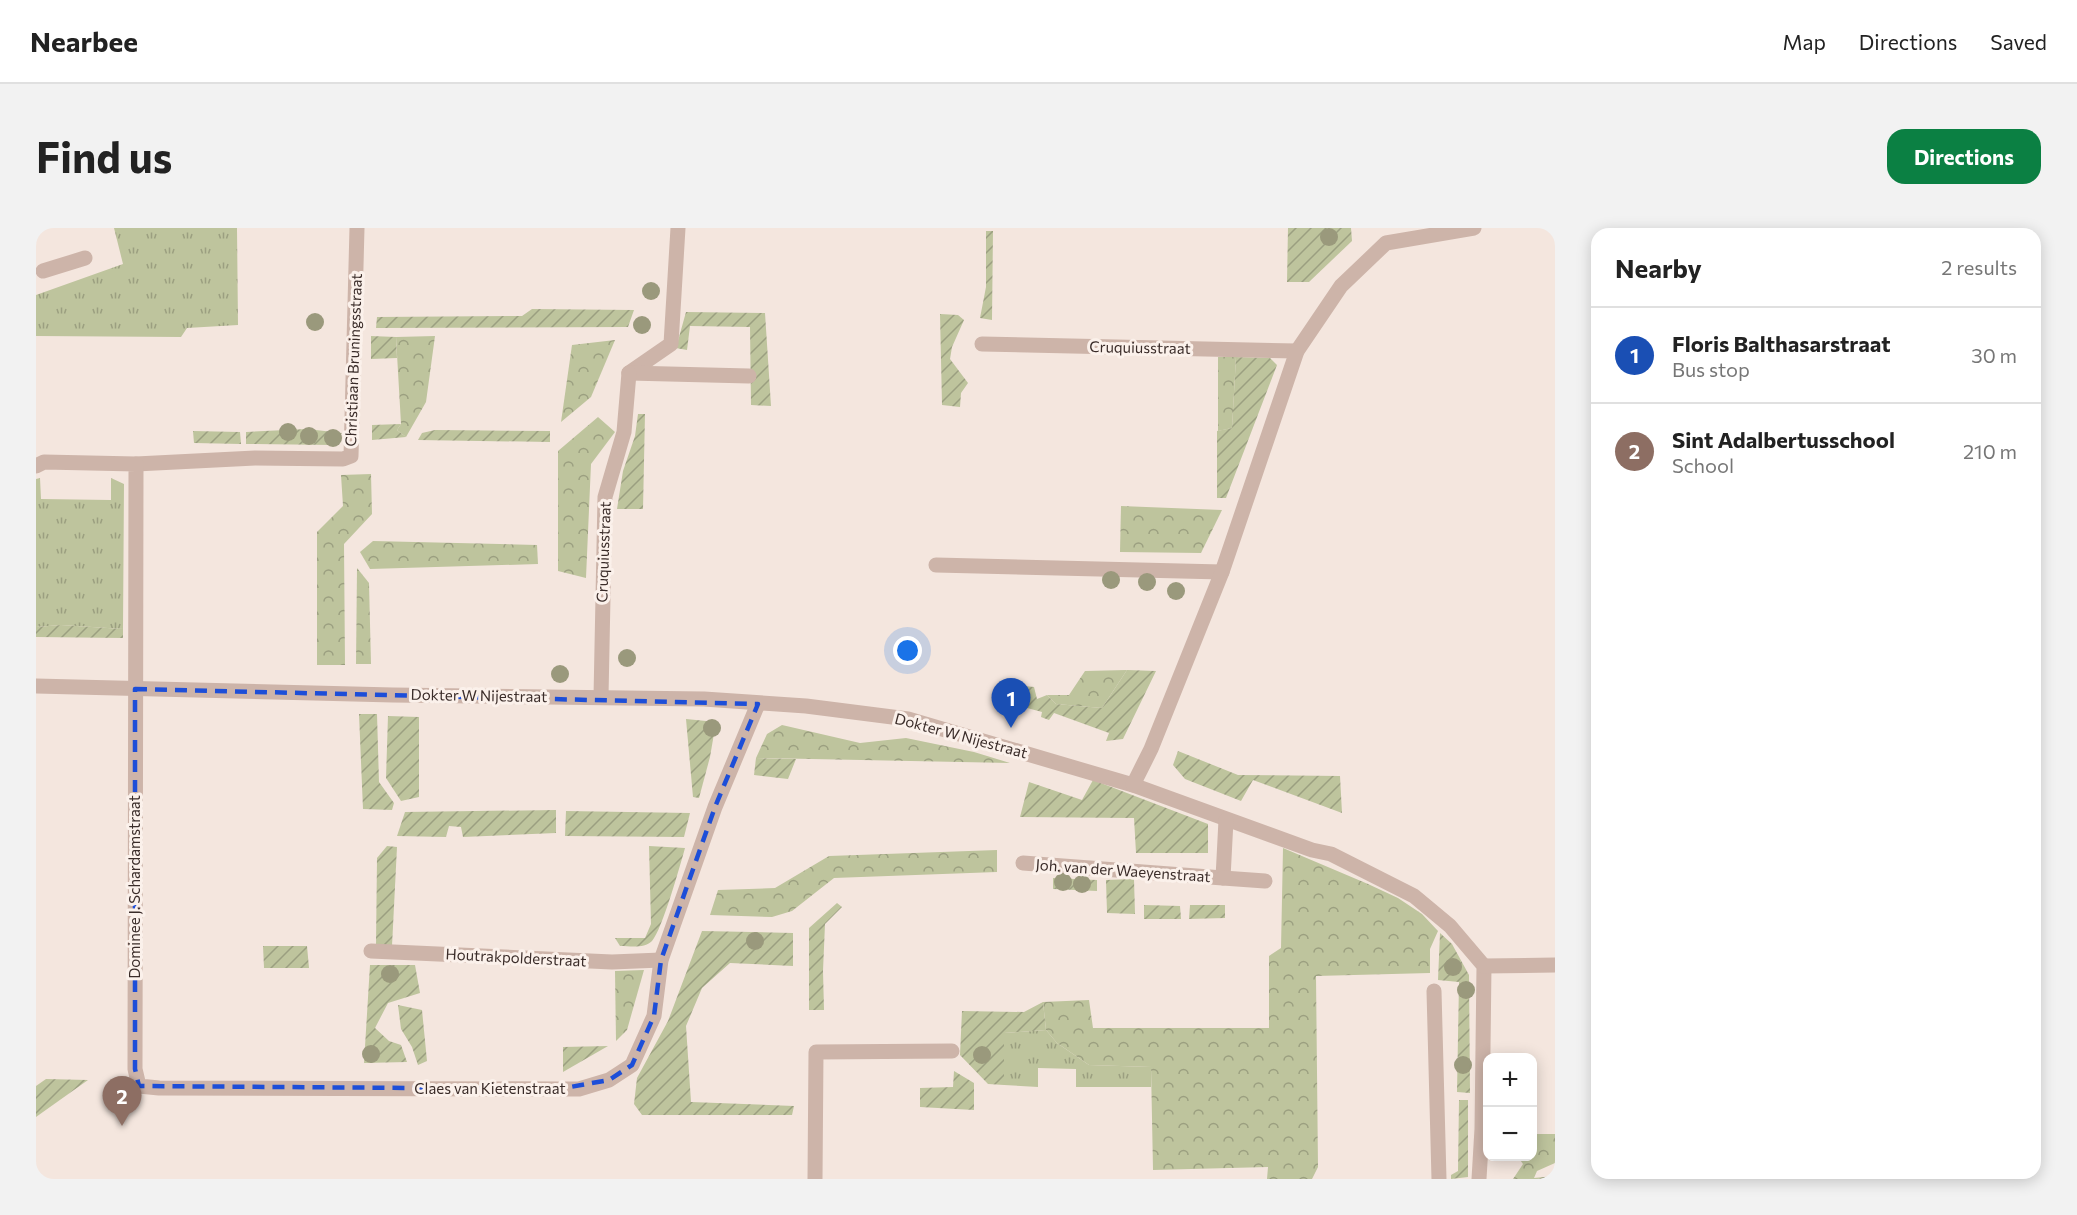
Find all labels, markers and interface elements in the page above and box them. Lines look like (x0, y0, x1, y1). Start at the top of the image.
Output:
text: Nearbee (30, 24, 138, 58)
text: Map (1783, 29, 1826, 54)
text: Directions (1859, 29, 1957, 54)
text: Saved (1990, 29, 2047, 54)
button: Directions (1887, 129, 2041, 184)
text: Find us (36, 130, 172, 182)
text: Nearby (1615, 252, 1702, 283)
text: 2 results (1941, 255, 2017, 279)
street label: Christiaan Bruningsstraat (341, 273, 365, 447)
text: Floris Balthasarstraat (1672, 330, 1891, 357)
street label: Cruquiusstraat (1089, 337, 1191, 357)
text: 1 (1630, 343, 1639, 367)
text: 30 m (1971, 343, 2017, 367)
text: Bus stop (1672, 357, 1750, 381)
text: Sint Adalbertusschool (1672, 426, 1895, 453)
text: 2 (1629, 439, 1640, 463)
text: 210 m (1963, 439, 2017, 463)
text: School (1672, 453, 1734, 477)
street label: Cruquiusstraat (592, 501, 614, 603)
your location (893, 636, 922, 665)
pin: 1 (992, 678, 1030, 728)
street label: Dokter W Nijestraat (411, 685, 547, 705)
street label: Dokter W Nijestraat (893, 709, 1030, 761)
street label: Dominee J. Schardamstraat (125, 795, 143, 979)
street label: Joh. van der Waeyenstraat (1035, 855, 1211, 885)
street label: Houtrakpolderstraat (445, 944, 587, 970)
map controls (1483, 1053, 1537, 1161)
button: + (1483, 1053, 1537, 1107)
pin: 2 (102, 1076, 142, 1126)
street label: Claes van Kietenstraat (414, 1079, 566, 1097)
button: − (1483, 1107, 1537, 1161)

